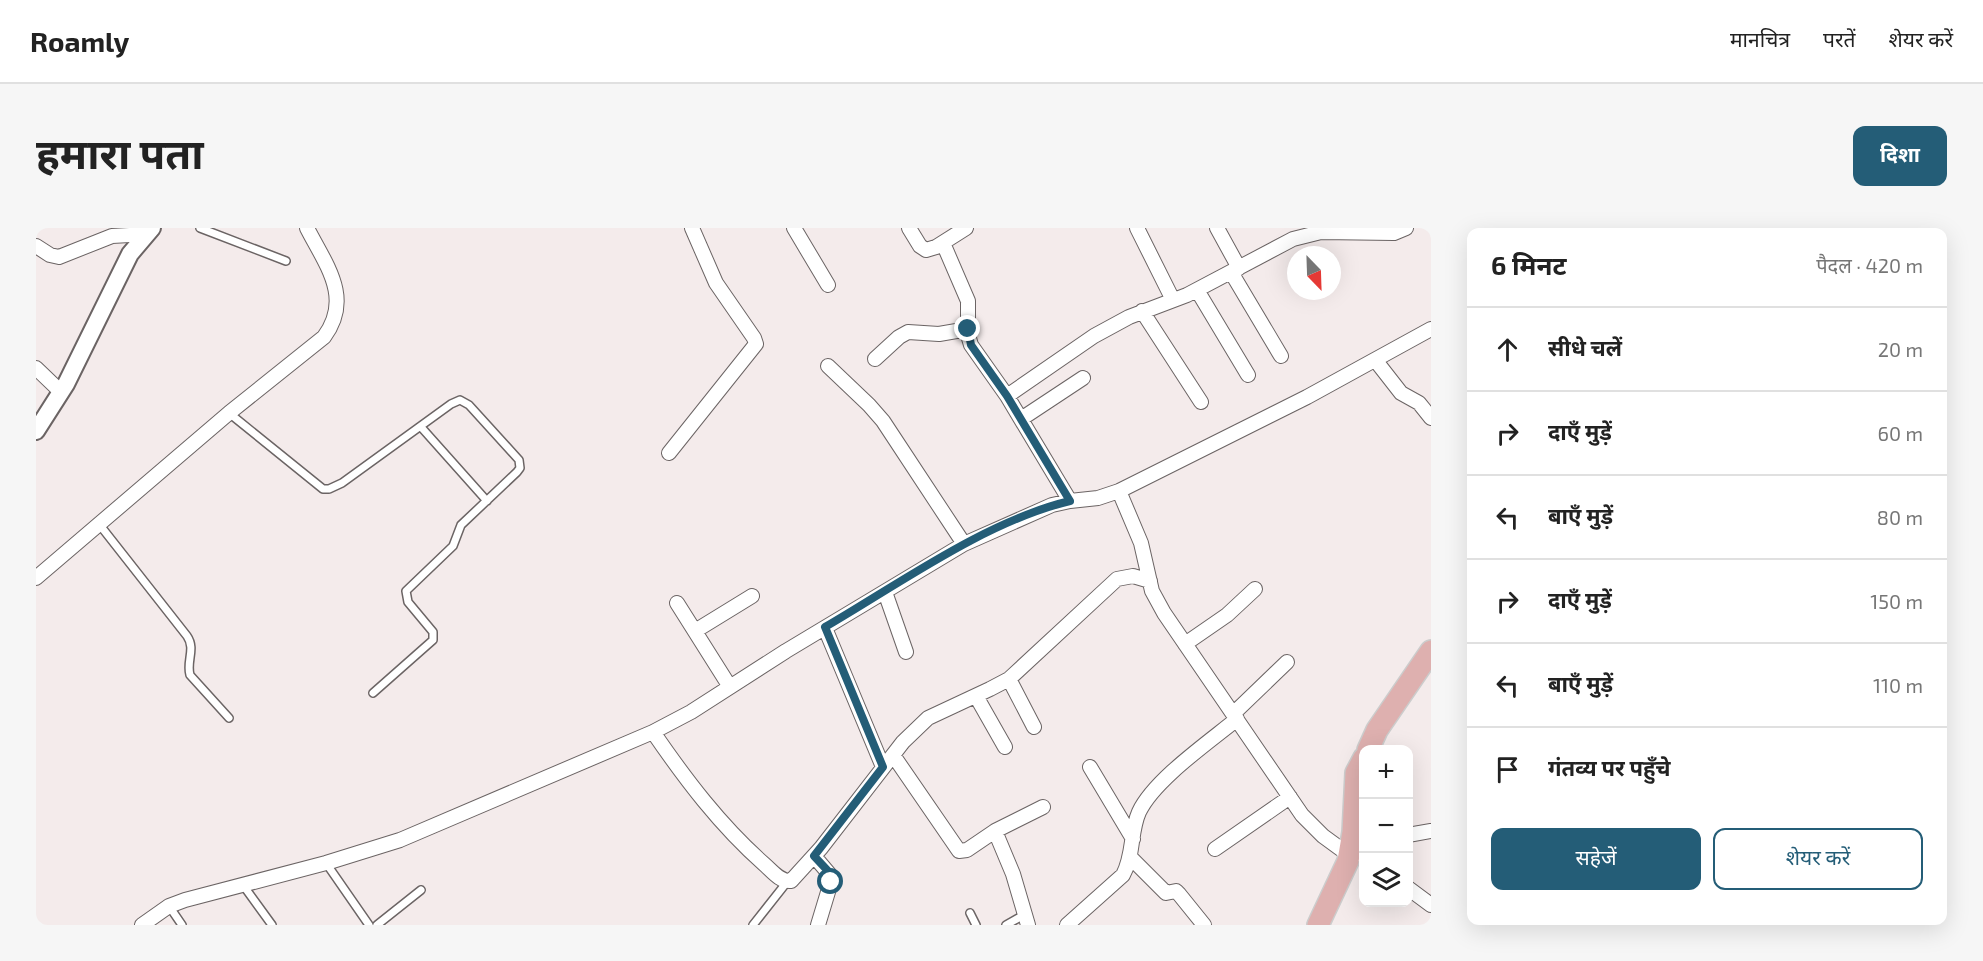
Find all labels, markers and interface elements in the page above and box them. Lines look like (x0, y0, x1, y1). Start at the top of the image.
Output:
text: Roamly (30, 24, 129, 58)
text: मानचित्र (1730, 26, 1790, 51)
text: परतें (1823, 26, 1856, 51)
text: शेयर करें (1889, 26, 1953, 51)
button: दिशा (1853, 126, 1947, 186)
text: हमारा पता (36, 127, 204, 177)
north arrow (1287, 246, 1341, 300)
text: 6 मिनट (1491, 249, 1567, 280)
text: पैदल · 420 m (1816, 253, 1923, 277)
route end (954, 315, 980, 341)
icon: ahead (1491, 333, 1524, 366)
text: सीधे चलें (1548, 334, 1622, 360)
text: 20 m (1878, 337, 1923, 361)
icon: right (1491, 417, 1524, 450)
text: दाएँ मुड़ें (1548, 418, 1612, 444)
text: 60 m (1878, 421, 1923, 445)
icon: left (1491, 501, 1524, 534)
text: बाएँ मुड़ें (1548, 502, 1613, 528)
text: 80 m (1877, 505, 1923, 529)
icon: right (1491, 585, 1524, 618)
text: दाएँ मुड़ें (1548, 586, 1612, 612)
text: 150 m (1870, 589, 1923, 613)
icon: left (1491, 669, 1524, 702)
text: बाएँ मुड़ें (1548, 670, 1613, 696)
text: 110 m (1873, 673, 1923, 697)
map controls (1359, 745, 1413, 907)
button: + (1359, 745, 1413, 799)
icon: arrive (1491, 753, 1524, 786)
text: गंतव्य पर पहुँचे (1548, 754, 1671, 780)
button: − (1359, 799, 1413, 853)
button: सहेजें (1491, 828, 1701, 890)
button: शेयर करें (1713, 828, 1923, 890)
button: layers (1359, 853, 1413, 907)
route start (817, 868, 843, 894)

